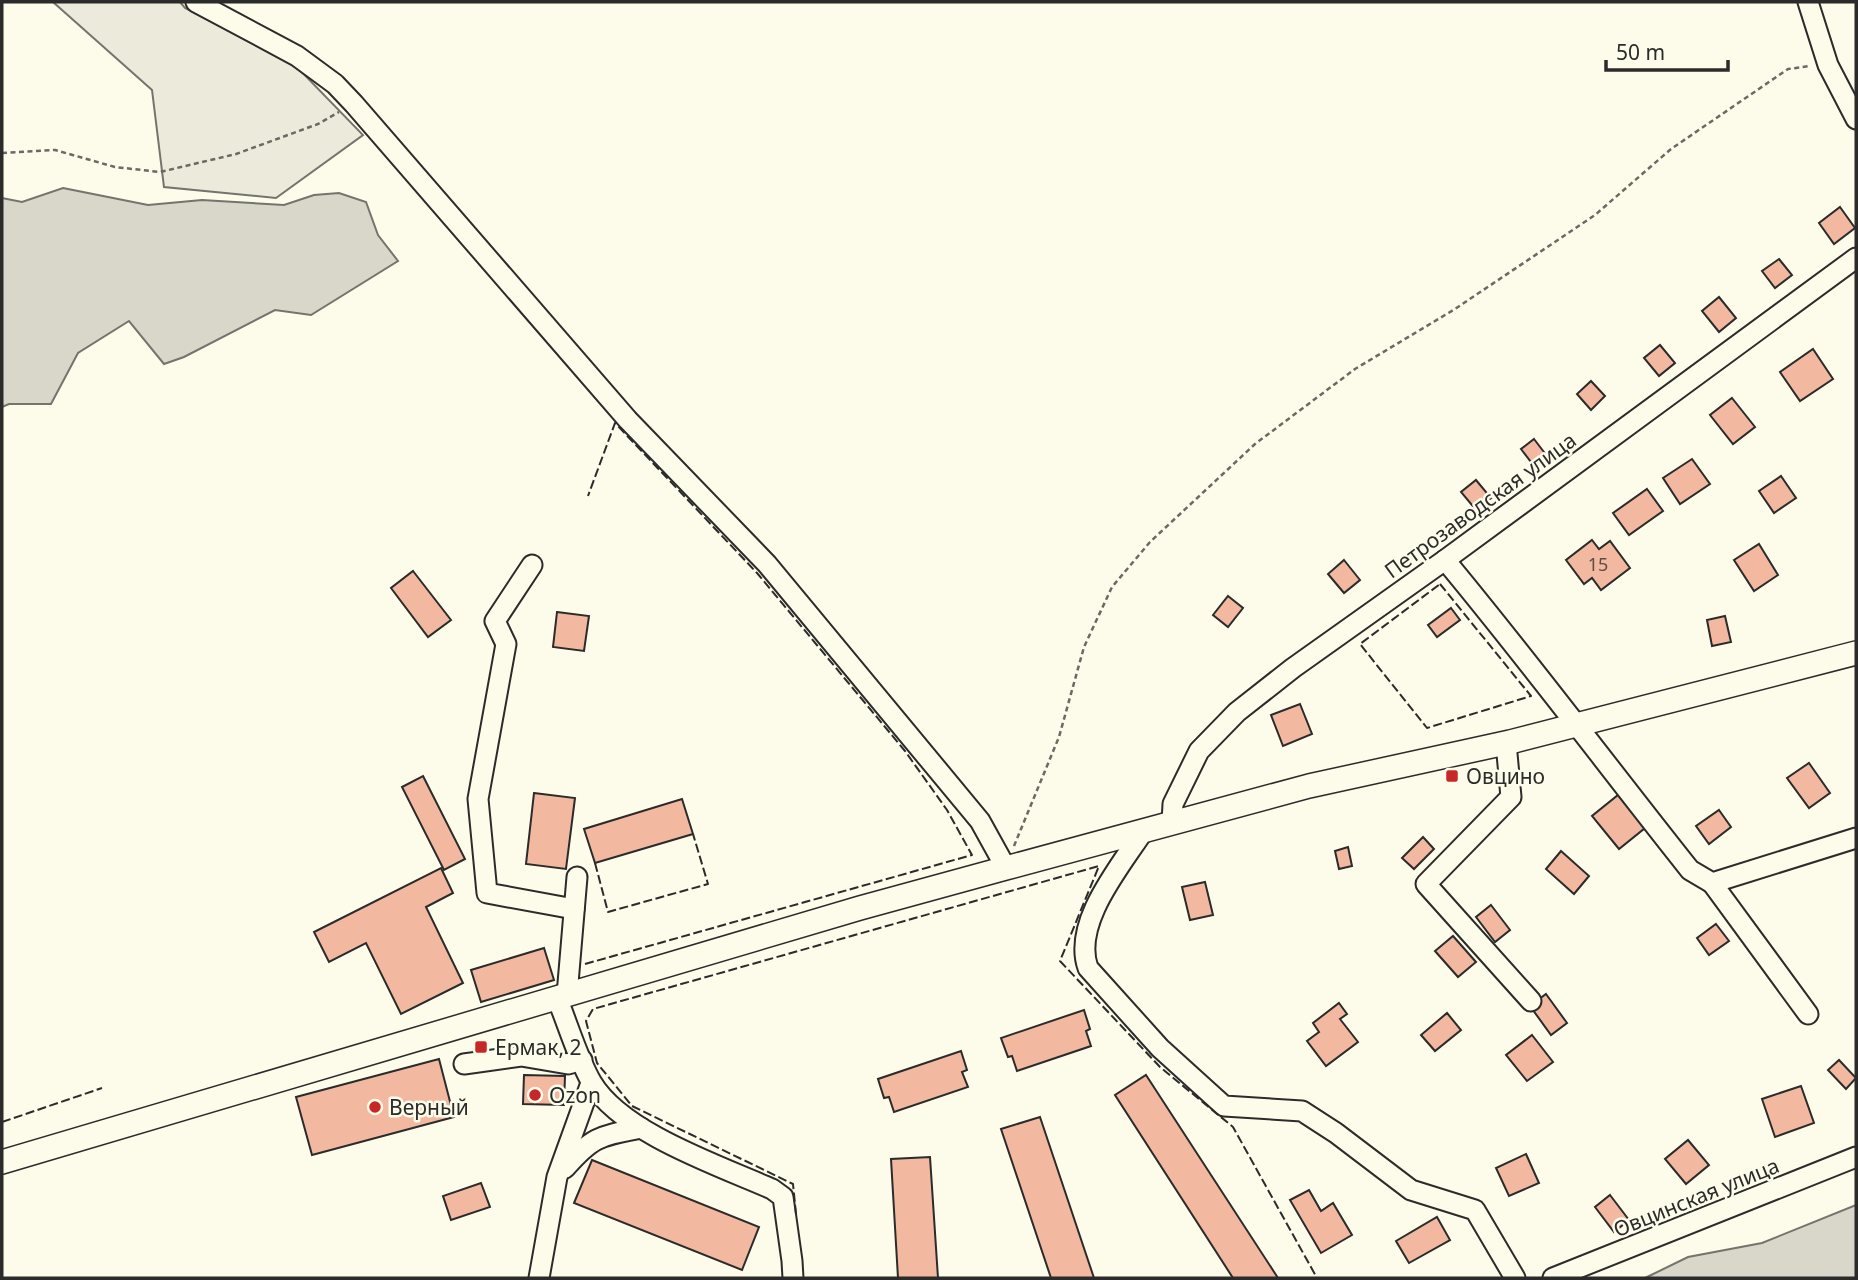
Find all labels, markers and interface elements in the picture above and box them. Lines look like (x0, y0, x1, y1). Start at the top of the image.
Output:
scale bar (1606, 28, 1728, 72)
text: 50 m (1616, 38, 1665, 66)
street label: Петрозаводская улица (1379, 426, 1581, 584)
house number: 15 (1588, 552, 1608, 576)
place label: Овцино (1466, 762, 1545, 790)
marker: Овцино (1444, 768, 1460, 784)
place label: Ермак, 2 (495, 1033, 582, 1061)
marker: Ермак, 2 (473, 1039, 489, 1055)
place label: Ozon (549, 1081, 601, 1109)
marker: Ozon (527, 1087, 543, 1103)
place label: Верный (389, 1093, 469, 1121)
marker: Верный (367, 1099, 383, 1115)
street label: Овцинская улица (1609, 1151, 1783, 1243)

